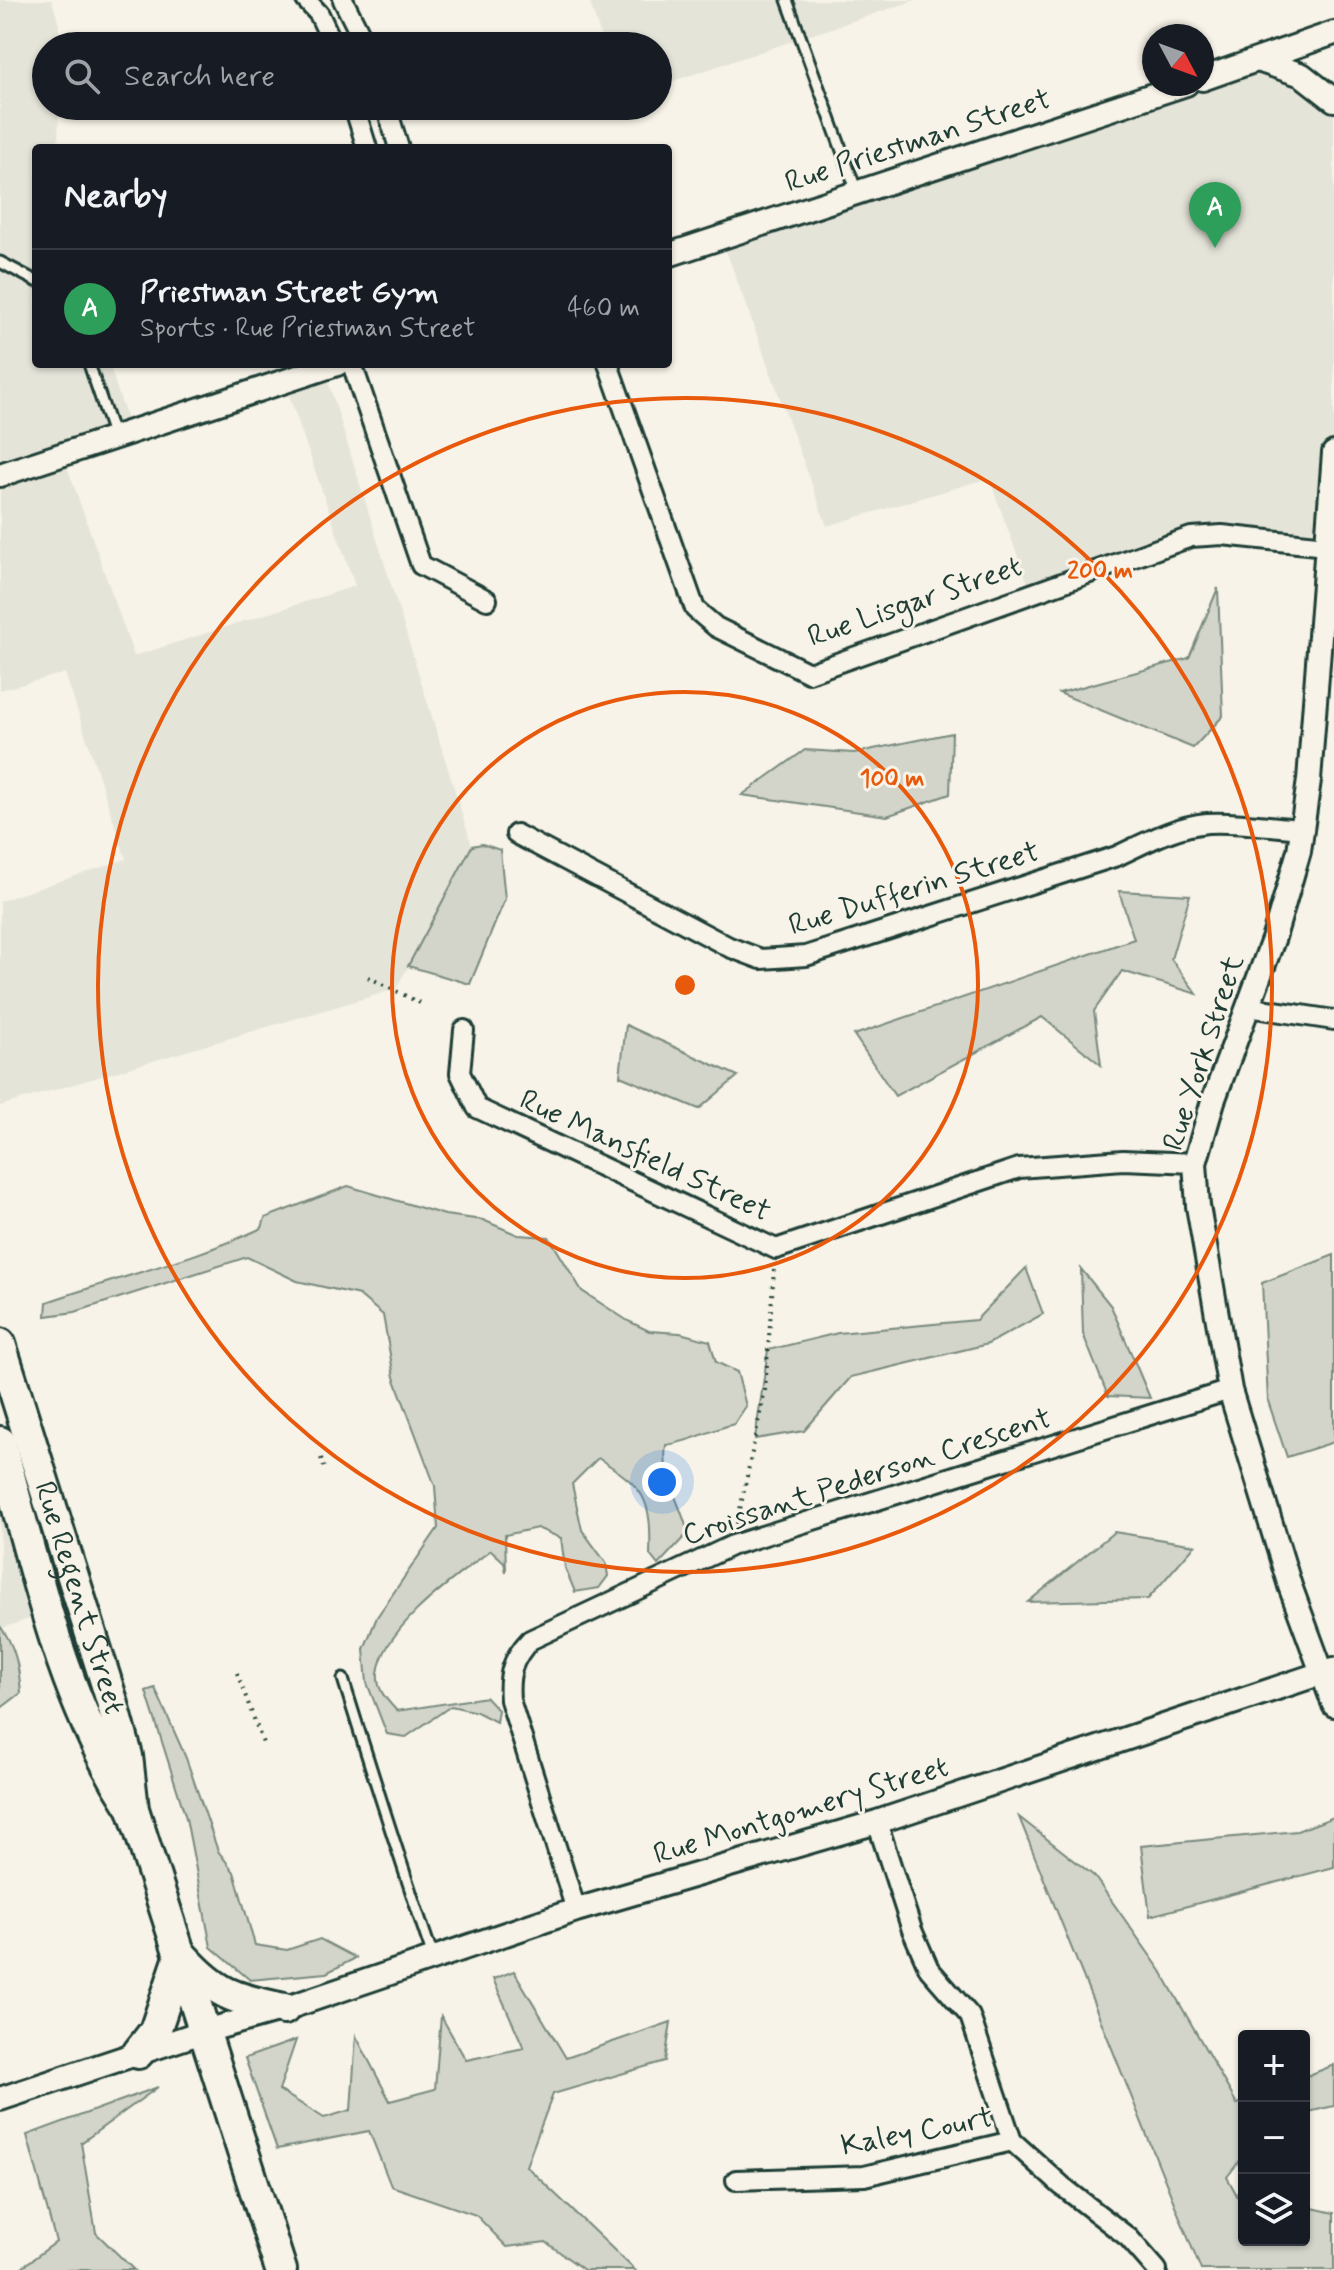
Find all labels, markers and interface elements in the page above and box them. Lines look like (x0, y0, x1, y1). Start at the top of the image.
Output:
north arrow (1142, 24, 1214, 96)
search box (32, 32, 672, 120)
icon: search (60, 54, 104, 98)
text: Search here (124, 57, 275, 96)
street label: Rue Priestman Street (780, 80, 1056, 202)
text: Nearby (64, 174, 168, 219)
pin: A (1189, 182, 1241, 248)
text: Priestman Street Gym (140, 273, 439, 312)
text: A (81, 292, 99, 326)
text: 460 m (567, 292, 640, 326)
text: Sports · Rue Priestman Street (140, 312, 476, 346)
street label: Rue Lisgar Street (803, 547, 1028, 659)
text: 200 m (1067, 556, 1133, 587)
text: 100 m (860, 764, 924, 795)
street label: Rue Dufferin Street (784, 832, 1044, 946)
street label: Rue York Street (1154, 950, 1254, 1156)
centre of rings (671, 971, 699, 999)
street label: Rue Mansfield Street (513, 1081, 777, 1231)
street label: Croissant Pederson Crescent (678, 1399, 1056, 1555)
your location (642, 1462, 682, 1502)
street label: Rue Regent Street (25, 1476, 134, 1719)
street label: Rue Montgomery Street (649, 1748, 953, 1874)
map controls (1238, 2030, 1310, 2246)
button: + (1238, 2030, 1310, 2102)
street label: Kaley Court (838, 2098, 996, 2166)
button: − (1238, 2102, 1310, 2174)
button: layers (1238, 2174, 1310, 2246)

